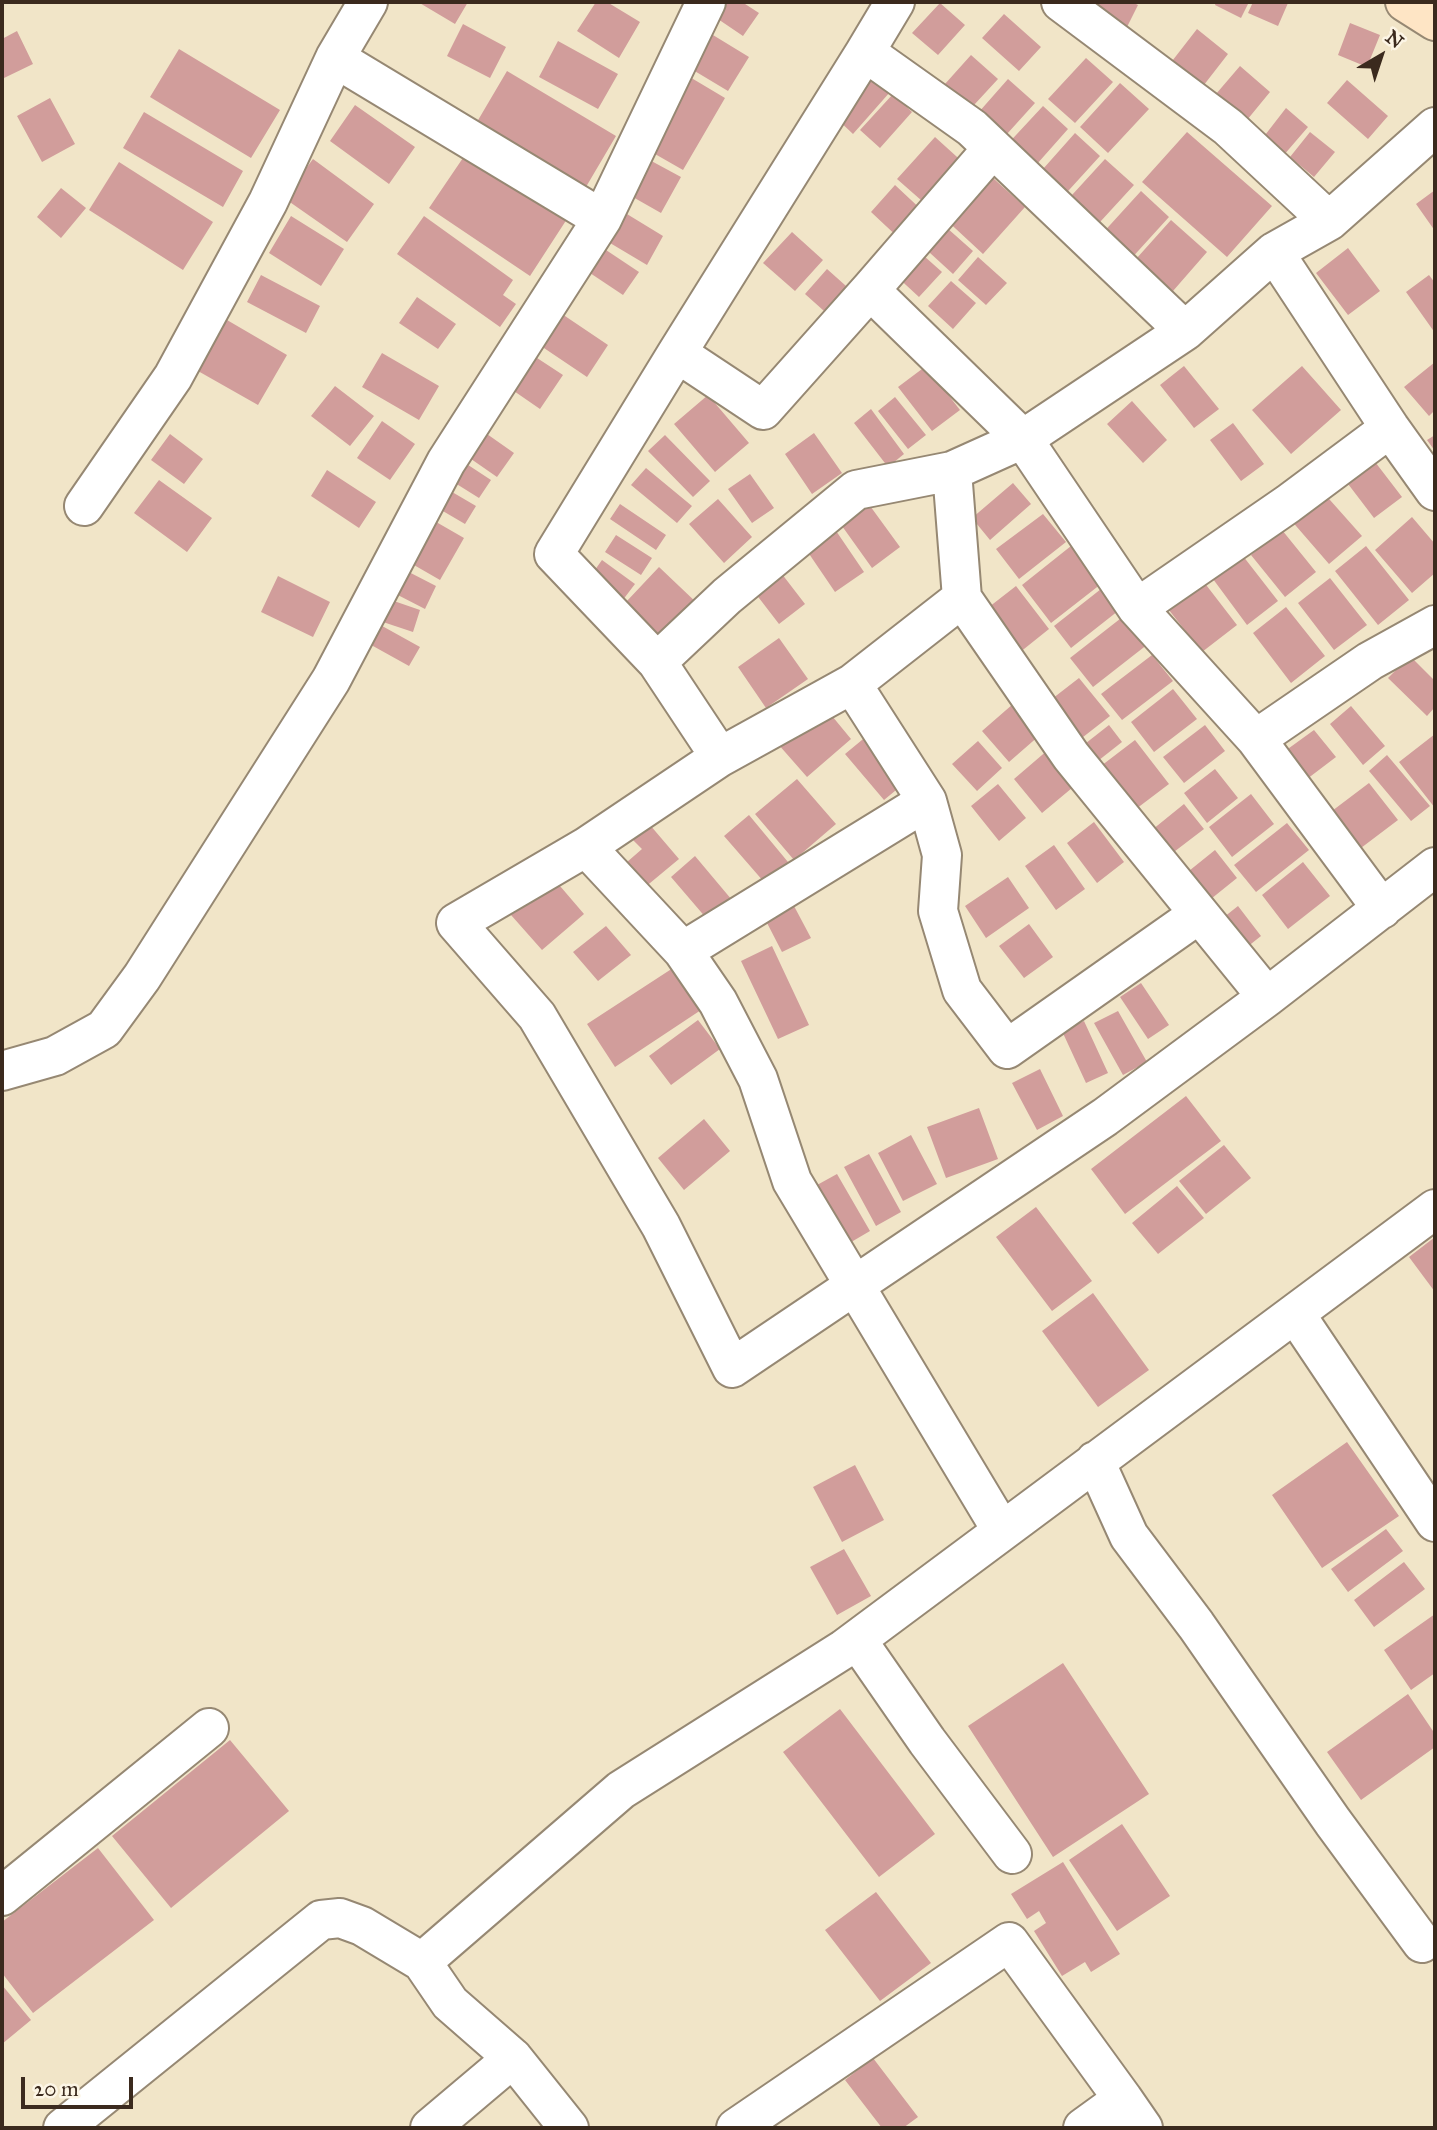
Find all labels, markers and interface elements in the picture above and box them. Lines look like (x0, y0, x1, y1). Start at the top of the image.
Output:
north arrow (1346, 21, 1416, 91)
text: N (1381, 25, 1408, 53)
scale bar (24, 2064, 136, 2108)
text: 20 m (34, 2076, 79, 2102)

